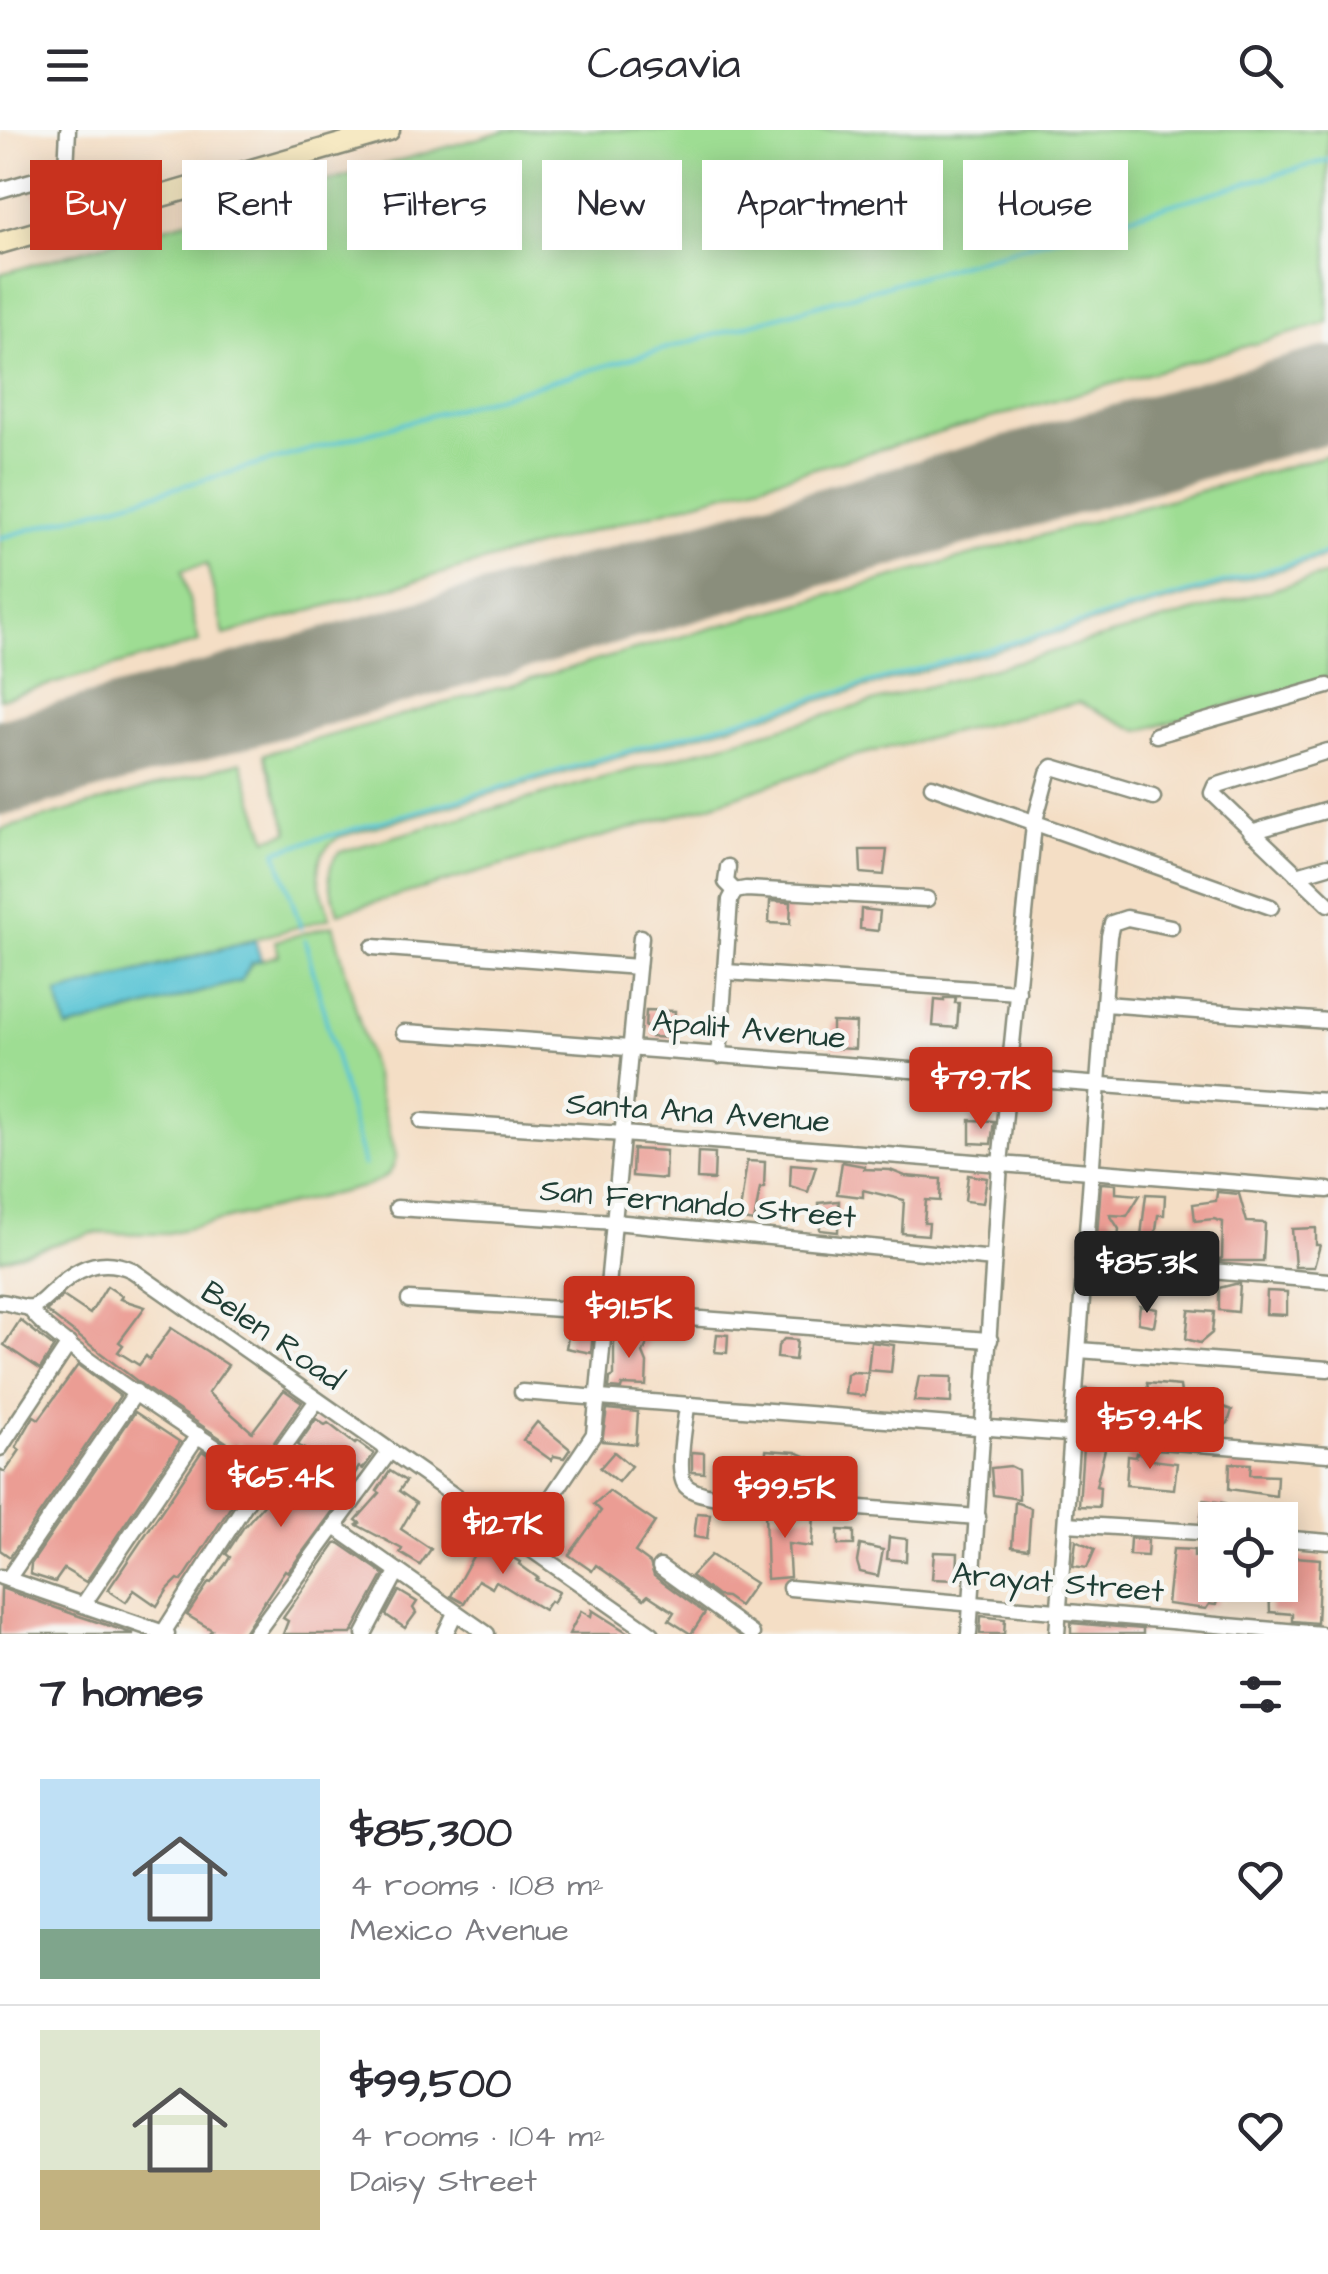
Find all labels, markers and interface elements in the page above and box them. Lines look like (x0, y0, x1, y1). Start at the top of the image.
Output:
text: Casavia (587, 34, 741, 96)
icon: menu (40, 38, 95, 93)
icon: search (1233, 38, 1288, 93)
chip: Buy (30, 160, 162, 250)
chip: Rent (182, 160, 327, 250)
chip: Filters (347, 160, 522, 250)
chip: New (542, 160, 682, 250)
chip: Apartment (702, 160, 943, 250)
chip: House (963, 160, 1128, 250)
street label: Apalit Avenue (650, 999, 848, 1061)
pin: $79.7K (900, 1047, 1062, 1132)
text: $79.7K (931, 1057, 1031, 1102)
street label: Santa Ana Avenue (565, 1081, 831, 1145)
street label: San Fernando Street (538, 1168, 858, 1240)
pin: $85.3K (1066, 1231, 1228, 1316)
text: $85.3K (1096, 1241, 1198, 1286)
street label: Belen Road (192, 1270, 352, 1402)
pin: $91.5K (548, 1276, 710, 1361)
text: $91.5K (586, 1286, 672, 1331)
pin: $59.4K (1069, 1387, 1231, 1472)
text: $59.4K (1098, 1397, 1202, 1442)
pin: $65.4K (200, 1445, 362, 1530)
text: $65.4K (228, 1455, 334, 1500)
pin: $99.5K (704, 1456, 866, 1541)
text: $99.5K (735, 1466, 835, 1511)
pin: $127K (433, 1492, 573, 1577)
text: $127K (463, 1502, 543, 1547)
map controls (1198, 1502, 1298, 1602)
button: locate (1198, 1502, 1298, 1602)
street label: Arayat Street (950, 1551, 1166, 1615)
text: 7 homes (40, 1665, 204, 1723)
icon: filters (1233, 1667, 1288, 1722)
text: $85,300 (350, 1805, 512, 1863)
icon: home (120, 1819, 240, 1939)
icon: heart (1233, 1852, 1288, 1907)
text: 4 rooms · 108 m² (350, 1863, 604, 1908)
text: Mexico Avenue (350, 1908, 569, 1953)
text: $99,500 (350, 2056, 511, 2114)
icon: home (120, 2070, 240, 2190)
icon: heart (1233, 2103, 1288, 2158)
text: 4 rooms · 104 m² (350, 2114, 605, 2159)
text: Daisy Street (350, 2159, 537, 2204)

